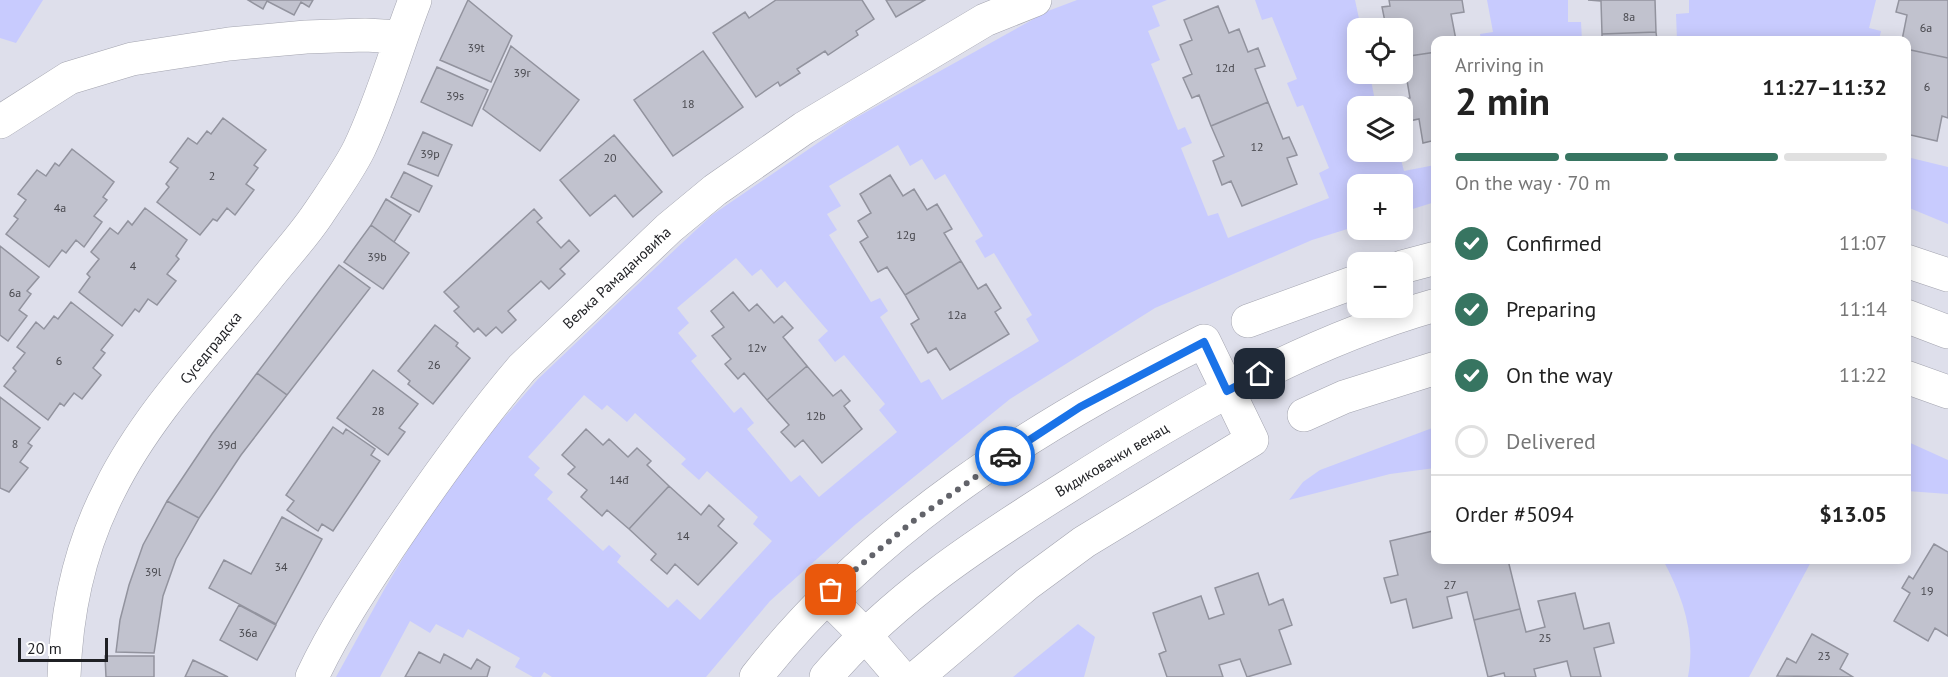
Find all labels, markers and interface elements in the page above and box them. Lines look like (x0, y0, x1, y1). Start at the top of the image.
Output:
house number: 8a (1623, 9, 1635, 24)
map controls (1347, 18, 1413, 318)
button: locate (1347, 18, 1413, 84)
house number: 6a (1920, 20, 1932, 35)
house number: 39t (467, 40, 485, 55)
text: Arriving in (1455, 52, 1544, 78)
house number: 12d (1215, 60, 1235, 75)
house number: 39r (513, 65, 531, 80)
text: 11:27–11:32 (1762, 73, 1887, 101)
text: 2 min (1455, 75, 1550, 126)
house number: 6 (1924, 79, 1930, 94)
house number: 39s (446, 88, 464, 103)
house number: 18 (681, 96, 695, 111)
button: layers (1347, 96, 1413, 162)
house number: 12 (1250, 139, 1264, 154)
house number: 39p (420, 146, 440, 161)
house number: 20 (603, 150, 617, 165)
house number: 2 (209, 168, 215, 183)
text: On the way · 70 m (1455, 170, 1611, 196)
button: + (1347, 174, 1413, 240)
house number: 4a (54, 200, 66, 215)
street label: Вељка Рамадановића (559, 223, 675, 333)
house number: 12g (896, 227, 916, 242)
icon: check (1455, 227, 1488, 260)
text: Confirmed (1506, 229, 1602, 257)
text: 11:07 (1839, 230, 1887, 256)
house number: 39b (367, 249, 387, 264)
button: − (1347, 252, 1413, 318)
house number: 4 (130, 258, 137, 273)
house number: 6a (9, 285, 21, 300)
icon: check (1455, 293, 1488, 326)
text: Preparing (1506, 295, 1596, 323)
text: 11:14 (1839, 296, 1887, 322)
house number: 12a (947, 307, 967, 322)
street label: Суседградска (176, 308, 246, 388)
house number: 12v (748, 340, 767, 355)
pin (1234, 348, 1285, 399)
house number: 6 (56, 353, 62, 368)
house number: 26 (427, 357, 441, 372)
icon: home (1243, 357, 1276, 390)
icon: check (1455, 359, 1488, 392)
text: On the way (1506, 361, 1613, 389)
text: 11:22 (1839, 362, 1887, 388)
house number: 28 (371, 403, 385, 418)
house number: 12b (806, 408, 826, 423)
street label: Видиковачки венац (1052, 418, 1172, 501)
courier (975, 426, 1035, 486)
text: Delivered (1506, 427, 1596, 455)
house number: 8 (12, 436, 18, 451)
house number: 39d (217, 437, 237, 452)
icon: car (989, 440, 1022, 473)
house number: 14đ (609, 472, 629, 487)
text: Order #5094 (1455, 500, 1574, 528)
text: $13.05 (1819, 500, 1887, 528)
house number: 14 (676, 528, 690, 543)
house number: 34 (274, 559, 288, 574)
house number: 39l (145, 564, 162, 579)
pin (805, 564, 856, 615)
icon: bag (814, 573, 847, 606)
house number: 27 (1443, 577, 1457, 592)
house number: 19 (1920, 583, 1934, 598)
house number: 36a (238, 625, 258, 640)
house number: 25 (1538, 630, 1552, 645)
scale bar (18, 635, 108, 662)
text: 20 m (27, 638, 62, 658)
house number: 23 (1817, 648, 1831, 663)

